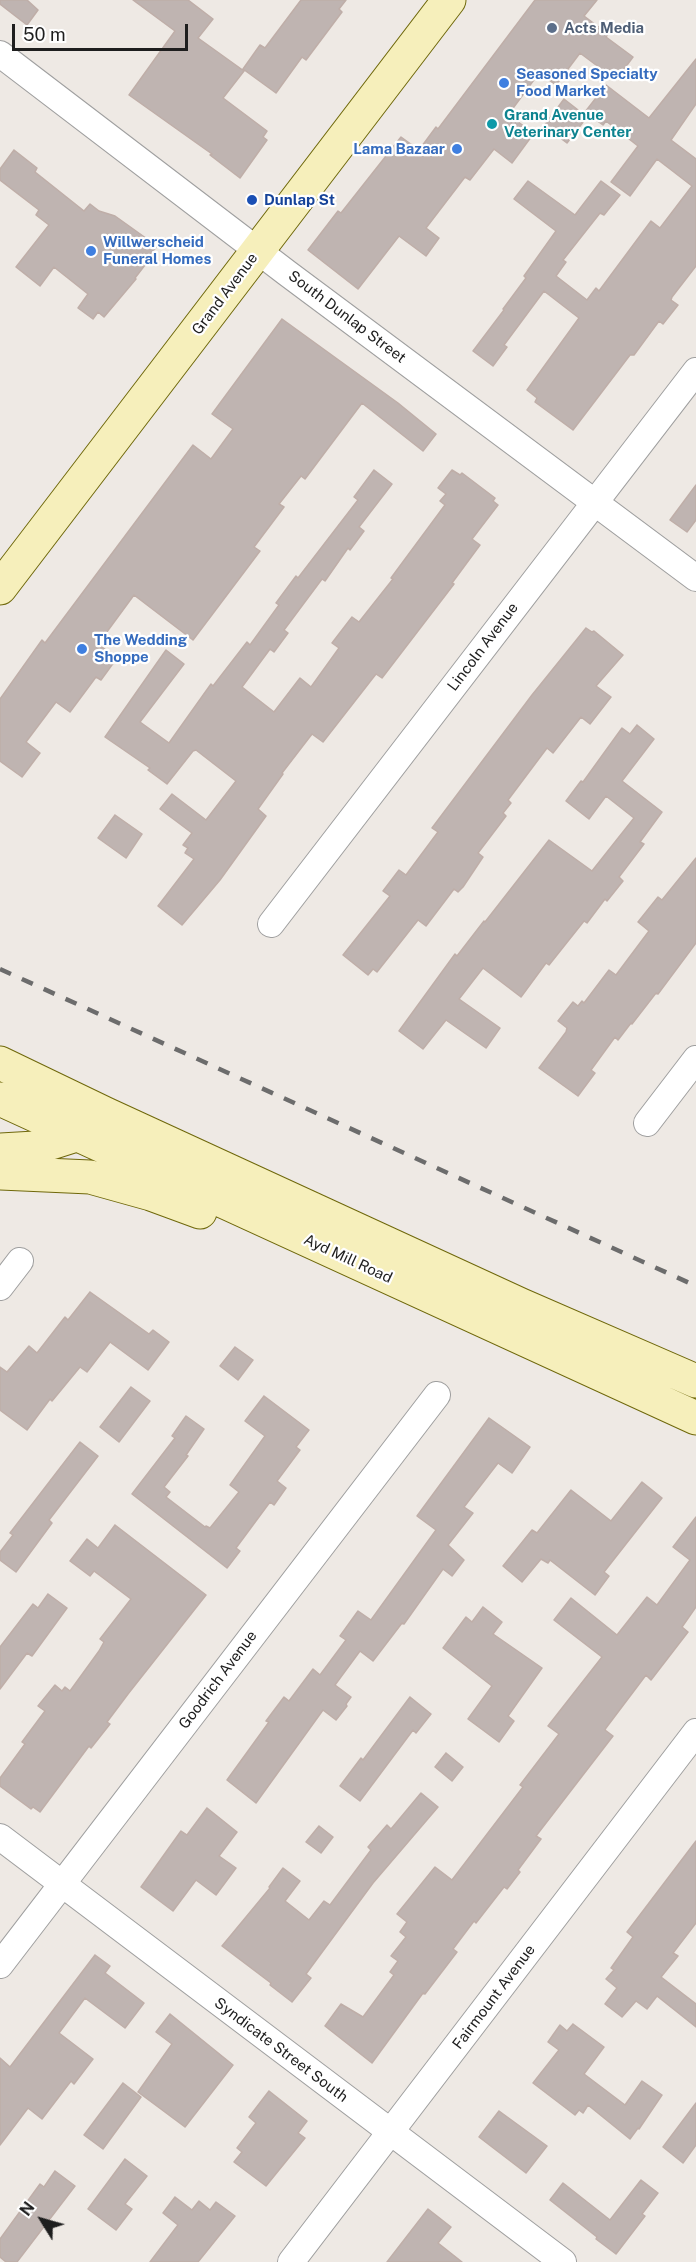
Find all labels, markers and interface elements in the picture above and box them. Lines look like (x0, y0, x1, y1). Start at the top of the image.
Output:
scale bar (15, 12, 190, 50)
place label: Acts Media (564, 19, 644, 37)
marker: Acts Media (545, 21, 559, 35)
text: 50 m (23, 24, 66, 45)
place label: Seasoned Specialty Food Market (516, 65, 658, 100)
marker: Seasoned Specialty Food Market (497, 76, 511, 90)
place label: Grand Avenue Veterinary Center (504, 106, 631, 141)
marker: Grand Avenue Veterinary Center (485, 117, 499, 131)
place label: Lama Bazaar (353, 140, 445, 158)
marker: Lama Bazaar (450, 142, 464, 156)
place label: Dunlap St (264, 191, 335, 209)
marker: Dunlap St (245, 193, 259, 207)
place label: Willwerscheid Funeral Homes (103, 233, 211, 268)
marker: Willwerscheid Funeral Homes (84, 244, 98, 258)
street label: Grand Avenue (188, 250, 262, 338)
street label: South Dunlap Street (285, 267, 409, 367)
street label: Lincoln Avenue (444, 599, 522, 695)
place label: The Wedding Shoppe (94, 631, 187, 666)
marker: The Wedding Shoppe (75, 642, 89, 656)
street label: Ayd Mill Road (301, 1231, 395, 1287)
street label: Goodrich Avenue (175, 1627, 261, 1733)
street label: Fairmount Avenue (449, 1941, 539, 2053)
street label: Syndicate Street South (211, 1994, 351, 2106)
north arrow (12, 2190, 72, 2250)
text: N (16, 2198, 39, 2220)

